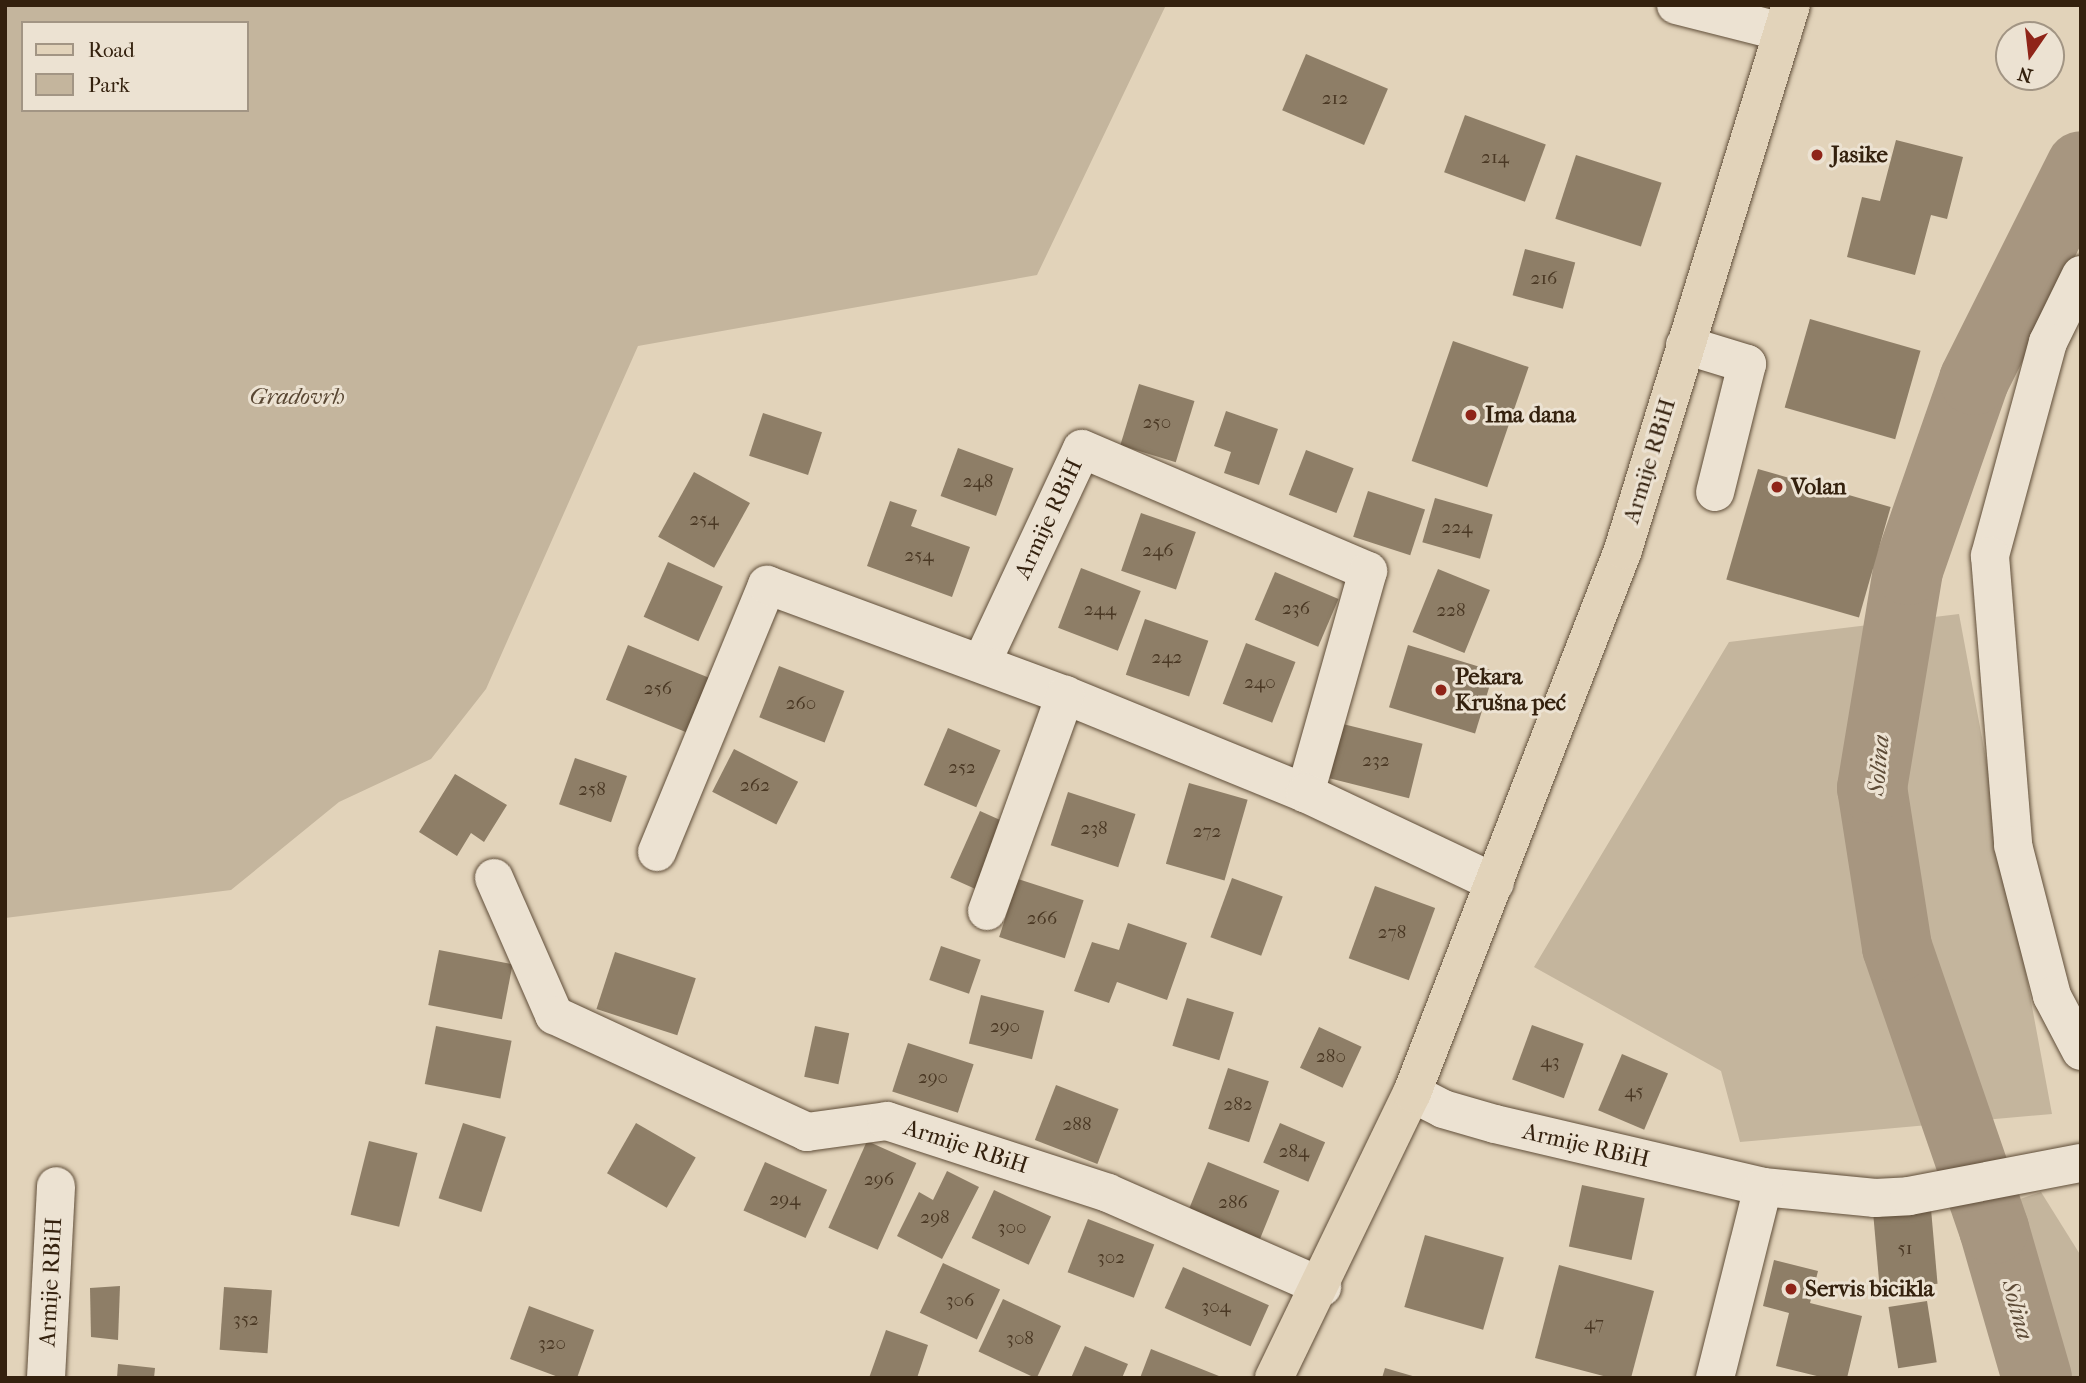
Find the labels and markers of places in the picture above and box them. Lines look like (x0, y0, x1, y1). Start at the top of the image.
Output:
place label: Jasike (1831, 141, 1888, 169)
marker: Jasike (1809, 147, 1825, 163)
place label: Ima dana (1485, 401, 1576, 429)
marker: Ima dana (1463, 407, 1479, 423)
place label: Volan (1791, 473, 1846, 501)
marker: Volan (1769, 479, 1785, 495)
place label: Pekara Krušna peć (1455, 663, 1566, 717)
marker: Pekara Krušna peć (1433, 682, 1449, 698)
place label: Servis bicikla (1805, 1275, 1934, 1303)
marker: Servis bicikla (1783, 1281, 1799, 1297)

